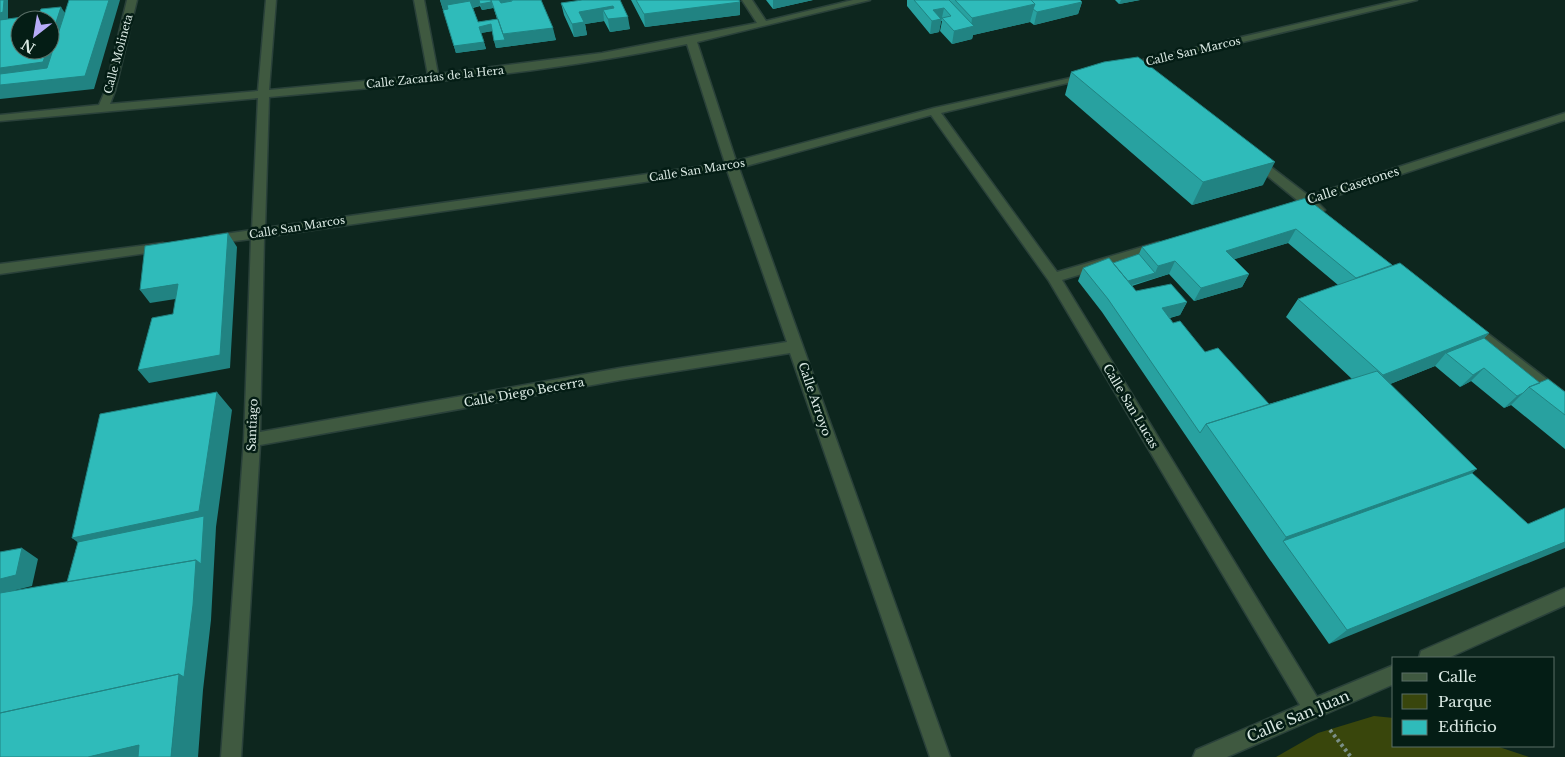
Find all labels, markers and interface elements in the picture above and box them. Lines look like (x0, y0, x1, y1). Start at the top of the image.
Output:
north arrow (10, 10, 60, 60)
street label: Calle Molineta (101, 12, 136, 95)
street label: Calle San Marcos (1144, 33, 1242, 69)
text: N (18, 35, 39, 57)
street label: Calle Zacarías de la Hera (365, 63, 505, 91)
street label: Calle San Marcos (648, 156, 746, 184)
street label: Calle Casetones (1305, 163, 1401, 207)
street label: Calle San Marcos (248, 213, 346, 241)
street label: Calle Arroyo (795, 360, 835, 438)
street label: Calle San Lucas (1100, 361, 1162, 451)
street label: Calle Diego Becerra (463, 374, 586, 410)
street label: Santiago (244, 398, 260, 452)
legend (1392, 657, 1555, 747)
text: Calle (1438, 667, 1477, 686)
street label: Calle San Juan (1244, 686, 1352, 746)
text: Parque (1438, 692, 1492, 711)
text: Edificio (1438, 717, 1497, 736)

